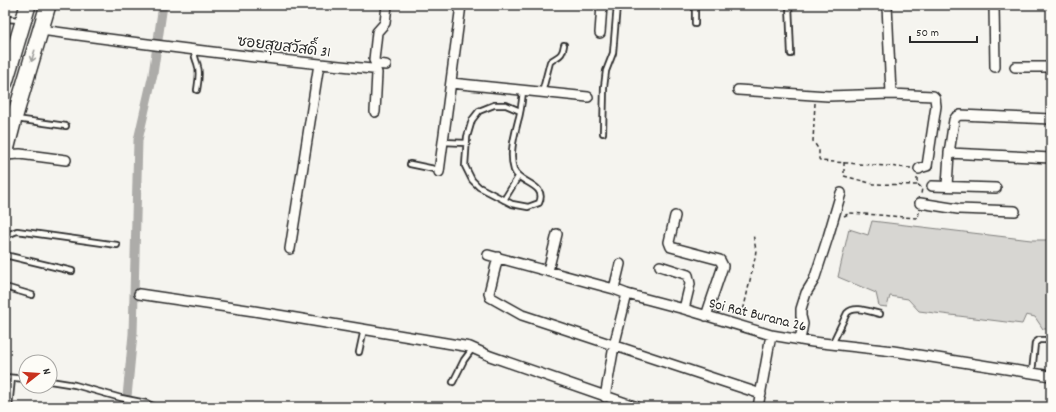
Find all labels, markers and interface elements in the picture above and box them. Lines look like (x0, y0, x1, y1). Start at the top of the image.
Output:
scale bar (910, 18, 977, 44)
text: 50 m (916, 25, 939, 42)
street label: ซอยสุขสวัสดิ์ 31 (236, 26, 332, 65)
one-way arrow (29, 49, 36, 62)
street label: Soi Rat Burana 26 (706, 293, 809, 339)
north arrow (18, 354, 58, 394)
text: N (37, 367, 54, 377)

